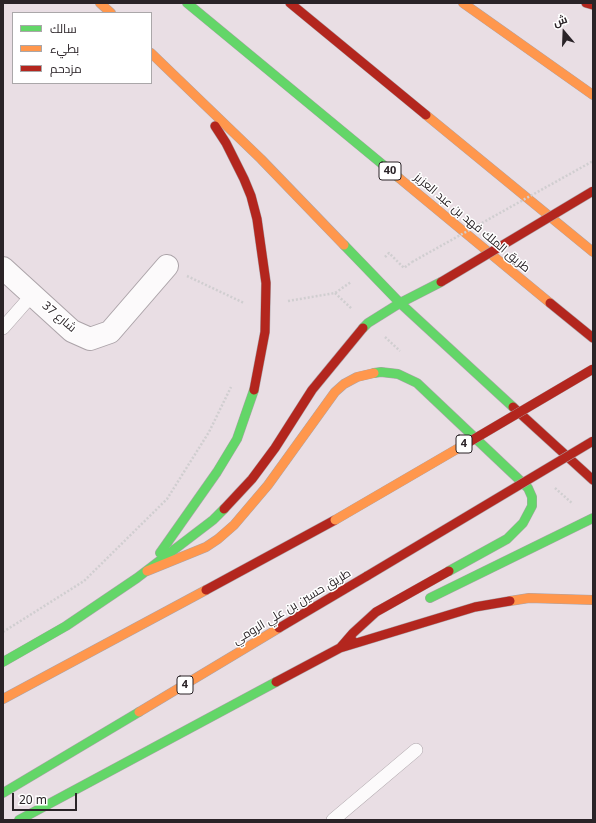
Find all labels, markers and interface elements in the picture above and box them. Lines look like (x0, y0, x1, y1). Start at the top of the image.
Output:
text: ش (551, 11, 569, 30)
legend (12, 12, 152, 84)
north arrow (544, 12, 584, 52)
text: سالك (50, 20, 77, 37)
text: بطيء (50, 40, 79, 57)
text: مزدحم (50, 60, 82, 77)
road number: 40 (379, 162, 401, 180)
street label: طريق الملك فهد بن عبد العزيز (411, 170, 533, 276)
street label: شارع 37 (39, 299, 79, 335)
road number: 4 (456, 435, 472, 453)
street label: طريق حسين بن علي الرومي (230, 566, 354, 648)
road number: 4 (177, 676, 193, 694)
scale bar (14, 785, 79, 811)
text: 20 m (19, 791, 47, 808)

